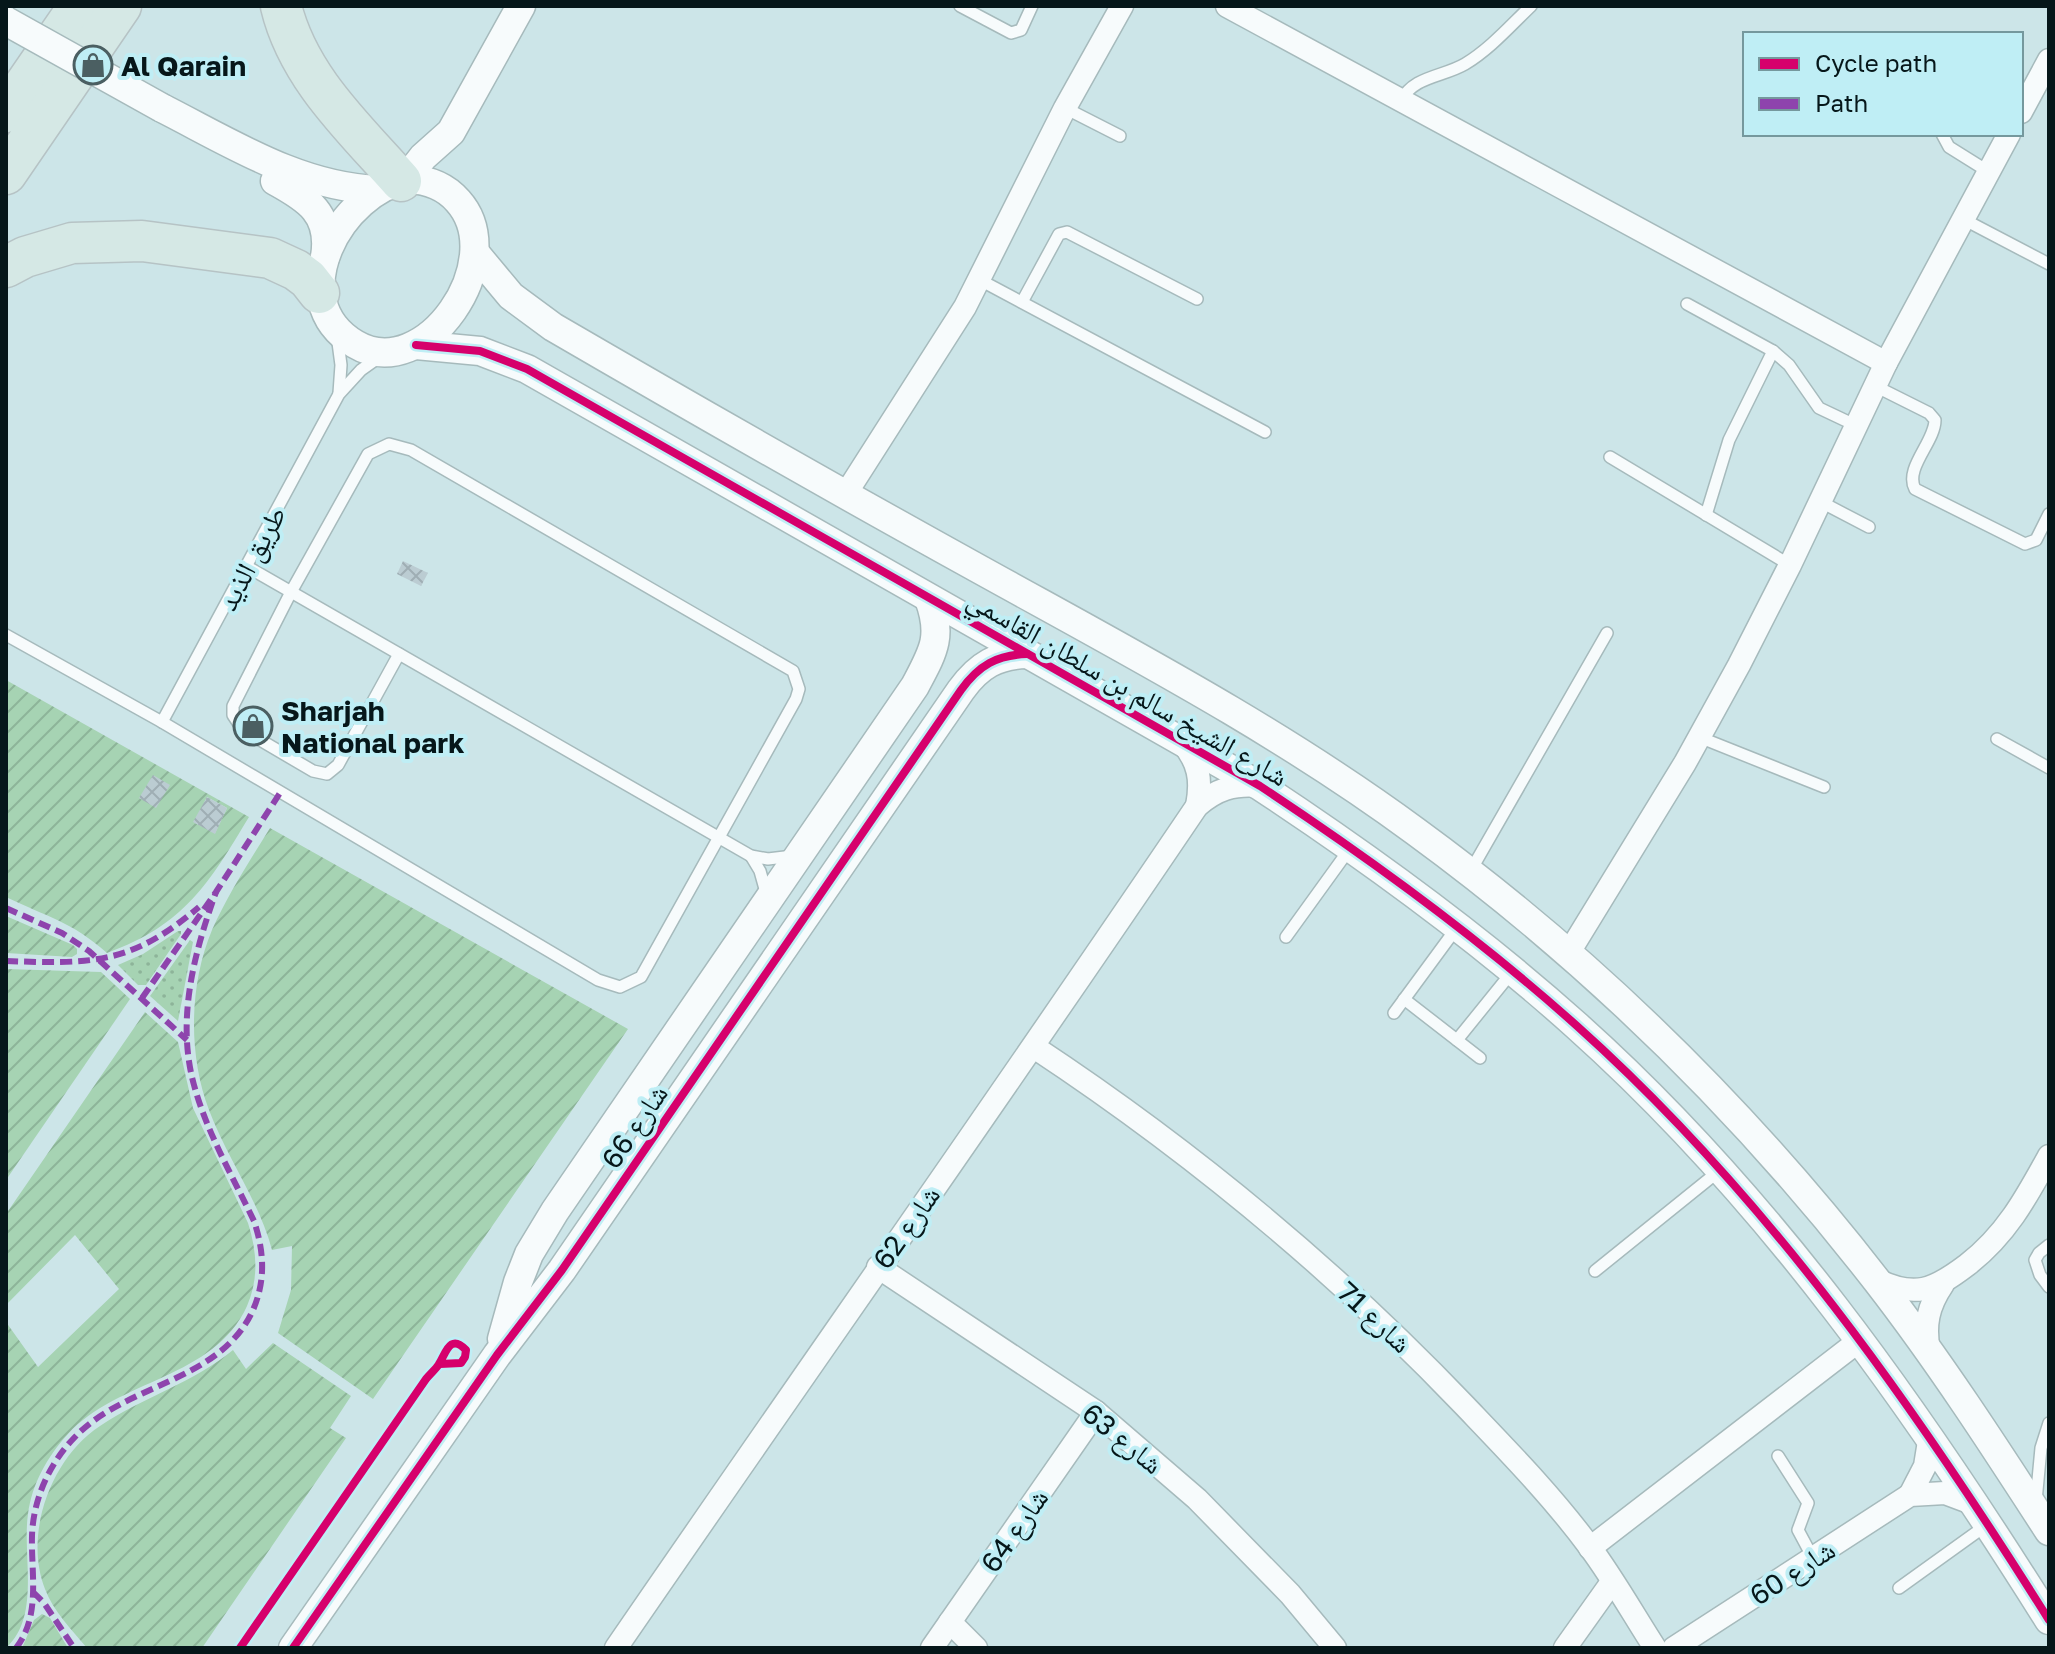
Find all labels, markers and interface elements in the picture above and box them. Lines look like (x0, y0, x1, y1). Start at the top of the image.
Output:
legend (1743, 32, 2023, 136)
shop icon: Al Qarain (72, 44, 114, 86)
text: Cycle path (1815, 48, 1937, 77)
place label: Al Qarain (121, 49, 246, 82)
text: Path (1815, 88, 1868, 117)
street label: طريق الذيد (210, 500, 294, 617)
street label: شارع الشيخ سالم بن سلطان القاسمي (958, 582, 1294, 799)
place label: Sharjah National park (281, 694, 464, 759)
shop icon: Sharjah National park (232, 705, 274, 747)
street label: شارع 66 (594, 1078, 676, 1175)
street label: شارع 62 (866, 1179, 948, 1276)
street label: شارع 71 (1330, 1275, 1419, 1361)
street label: شارع 63 (1075, 1396, 1170, 1482)
street label: شارع 64 (973, 1482, 1056, 1579)
street label: شارع 60 (1743, 1532, 1842, 1613)

